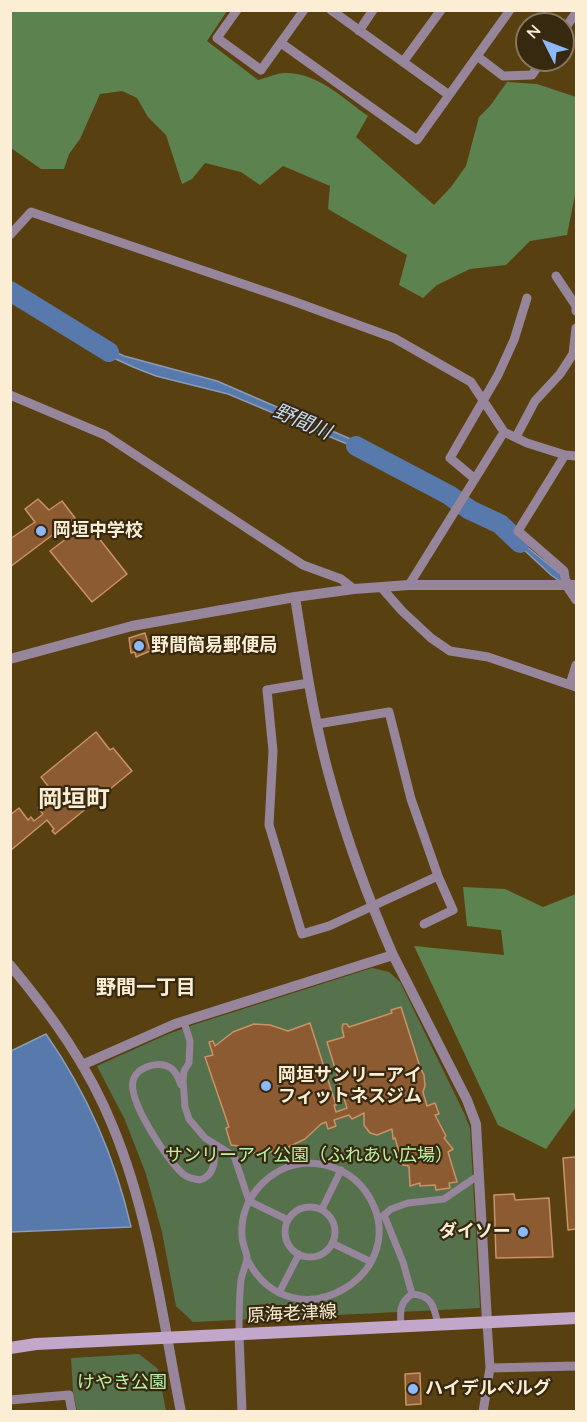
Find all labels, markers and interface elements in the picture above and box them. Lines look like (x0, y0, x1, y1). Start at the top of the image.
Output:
north arrow (515, 12, 575, 72)
text: N (522, 20, 544, 42)
water label: 野間川 (270, 399, 334, 445)
place label: 岡垣中学校 (53, 520, 143, 542)
marker: 岡垣中学校 (34, 524, 48, 538)
place label: 野間簡易郵便局 (151, 635, 277, 657)
marker: 野間簡易郵便局 (132, 639, 146, 653)
district label: 岡垣町 (38, 786, 110, 814)
district label: 野間一丁目 (96, 976, 196, 1000)
place label: 岡垣サンリーアイ フィットネスジム (278, 1065, 422, 1108)
marker: 岡垣サンリーアイ フィットネスジム (259, 1079, 273, 1093)
park label: サンリーアイ公園（ふれあい広場） (165, 1145, 453, 1167)
place label: ダイソー (439, 1221, 511, 1243)
marker: ダイソー (516, 1225, 530, 1239)
street label: 原海老津線 (246, 1301, 338, 1327)
park label: けやき公園 (77, 1372, 167, 1394)
place label: ハイデルベルグ (425, 1378, 551, 1400)
marker: ハイデルベルグ (406, 1382, 420, 1396)

